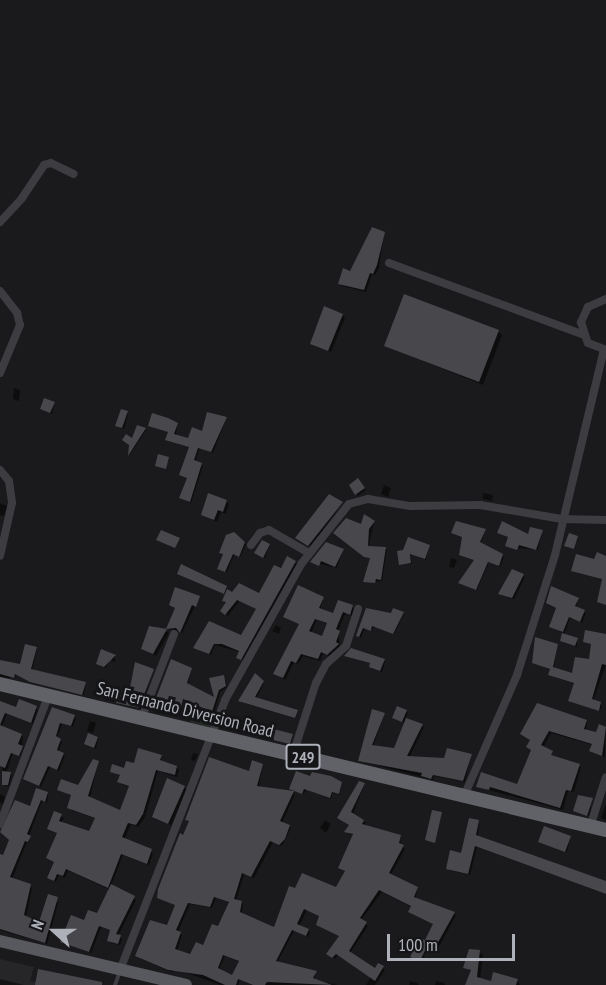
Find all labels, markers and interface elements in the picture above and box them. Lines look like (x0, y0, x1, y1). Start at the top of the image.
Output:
street label: San Fernando Diversion Road (94, 678, 276, 742)
road number: 249 (285, 744, 321, 770)
north arrow (24, 901, 84, 961)
text: N (26, 917, 48, 932)
scale bar (390, 922, 518, 960)
text: 100 m (398, 933, 438, 956)

